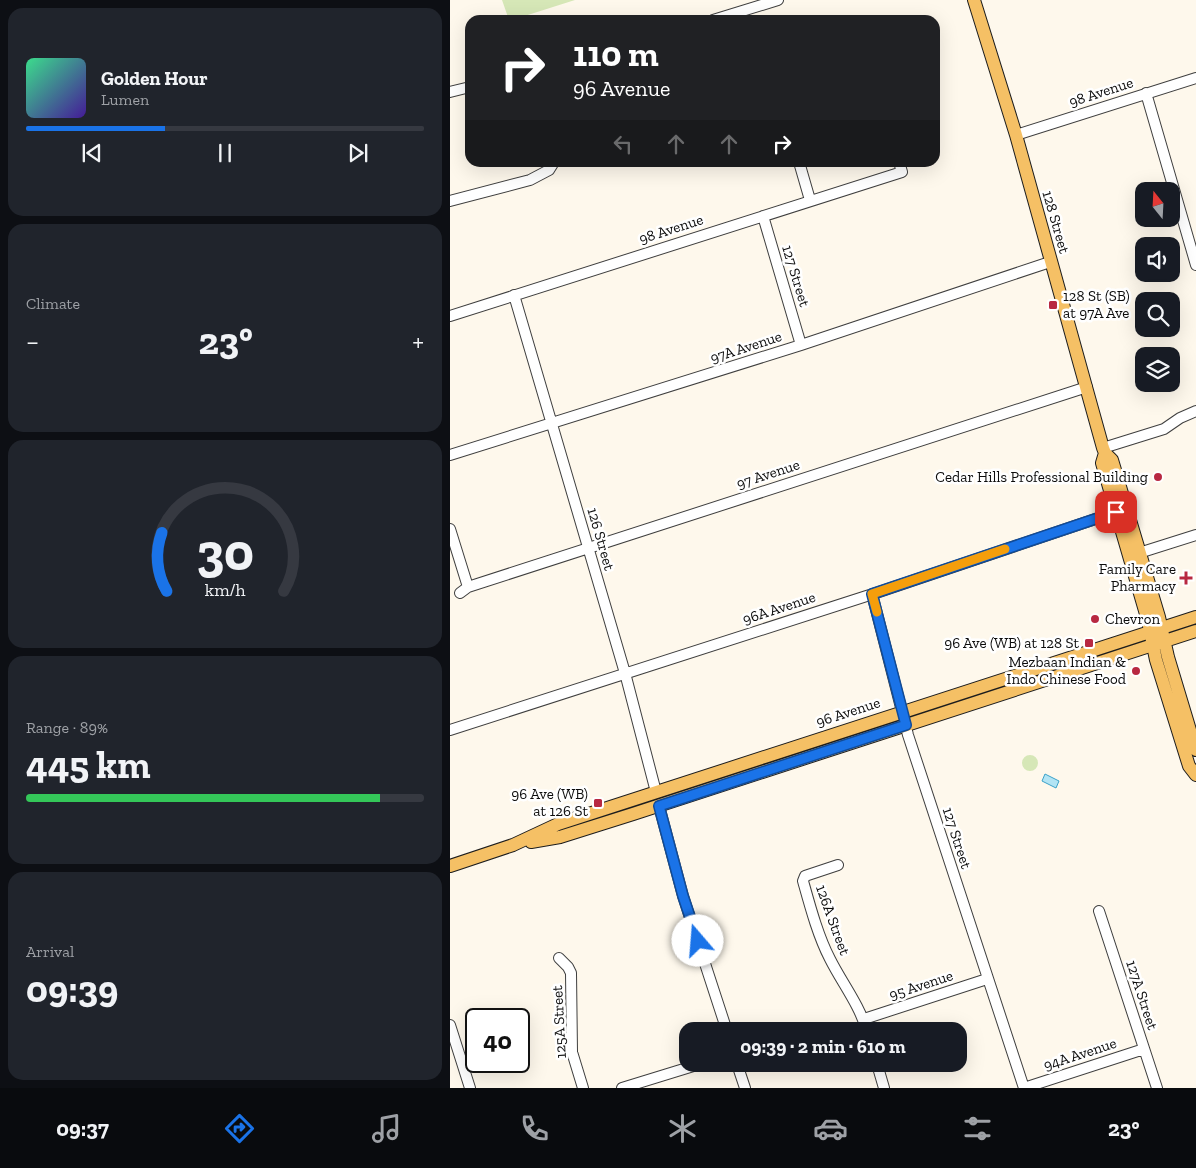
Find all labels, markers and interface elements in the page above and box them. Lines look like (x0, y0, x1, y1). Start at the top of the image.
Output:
text: 110 m (573, 33, 659, 75)
icon: right (490, 35, 555, 100)
text: Golden Hour (101, 67, 208, 90)
street label: 98 Avenue (1067, 73, 1135, 111)
text: 96 Avenue (573, 75, 670, 102)
text: Lumen (101, 90, 149, 109)
icon: left (609, 130, 637, 158)
icon: ahead (662, 130, 690, 158)
icon: ahead (715, 130, 743, 158)
icon: right (768, 130, 796, 158)
icon: previous (78, 139, 106, 167)
icon: pause (211, 139, 239, 167)
icon: next (344, 139, 372, 167)
north arrow (1135, 182, 1180, 228)
map controls (1135, 182, 1180, 392)
street label: 128 Street (1038, 189, 1074, 256)
street label: 98 Avenue (637, 210, 705, 248)
button: sound (1135, 237, 1180, 282)
street label: 127 Street (778, 243, 814, 309)
place label: 128 St (SB) at 97A Ave (1063, 287, 1130, 322)
button: search (1135, 292, 1180, 337)
text: Climate (26, 294, 80, 313)
marker: 128 St (SB) at 97A Ave (1047, 299, 1059, 311)
text: 23° (198, 318, 253, 364)
text: − (26, 325, 39, 358)
text: + (412, 325, 424, 358)
street label: 97A Avenue (708, 327, 784, 367)
button: layers (1135, 347, 1180, 392)
street label: 97 Avenue (734, 455, 802, 493)
place label: Cedar Hills Professional Building (935, 468, 1148, 486)
marker: Cedar Hills Professional Building (1152, 471, 1164, 483)
pin (1095, 491, 1137, 533)
icon: arrive (1102, 498, 1130, 526)
street label: 126 Street (583, 506, 619, 573)
text: 30 (196, 521, 254, 583)
place label: Family Care Pharmacy (1099, 560, 1176, 595)
marker: Family Care Pharmacy (1180, 572, 1192, 584)
text: km/h (205, 579, 245, 601)
street label: 96A Avenue (740, 588, 818, 628)
place label: Chevron (1105, 610, 1161, 628)
marker: Chevron (1089, 613, 1101, 625)
place label: 96 Ave (WB) at 128 St (944, 634, 1079, 652)
marker: 96 Ave (WB) at 128 St (1083, 637, 1095, 649)
place label: Mezbaan Indian & Indo Chinese Food (1007, 653, 1127, 688)
marker: Mezbaan Indian & Indo Chinese Food (1130, 665, 1142, 677)
street label: 96 Avenue (814, 693, 882, 731)
text: Range · 89% (26, 718, 108, 737)
text: 445 km (26, 742, 151, 788)
place label: 96 Ave (WB) at 126 St (511, 785, 588, 820)
marker: 96 Ave (WB) at 126 St (592, 797, 604, 809)
street label: 127 Street (939, 805, 976, 871)
street label: 126A Street (812, 882, 854, 958)
position arrow (671, 914, 723, 966)
text: Arrival (26, 942, 74, 961)
street label: 127A Street (1122, 958, 1162, 1033)
text: 09:39 (26, 966, 118, 1012)
street label: 95 Avenue (887, 966, 955, 1004)
street label: 125A Street (548, 984, 570, 1059)
speed limit sign: 40 (465, 1008, 530, 1073)
street label: 94A Avenue (1041, 1034, 1119, 1074)
text: 09:39 · 2 min · 610 m (740, 1035, 906, 1058)
icon: directions (222, 1111, 257, 1146)
icon: music (369, 1111, 404, 1146)
icon: phone (517, 1111, 552, 1146)
icon: climate (665, 1111, 700, 1146)
icon: car (813, 1111, 848, 1146)
icon: filters (960, 1111, 995, 1146)
text: 09:37 (56, 1115, 109, 1142)
text: 23° (1108, 1115, 1140, 1142)

